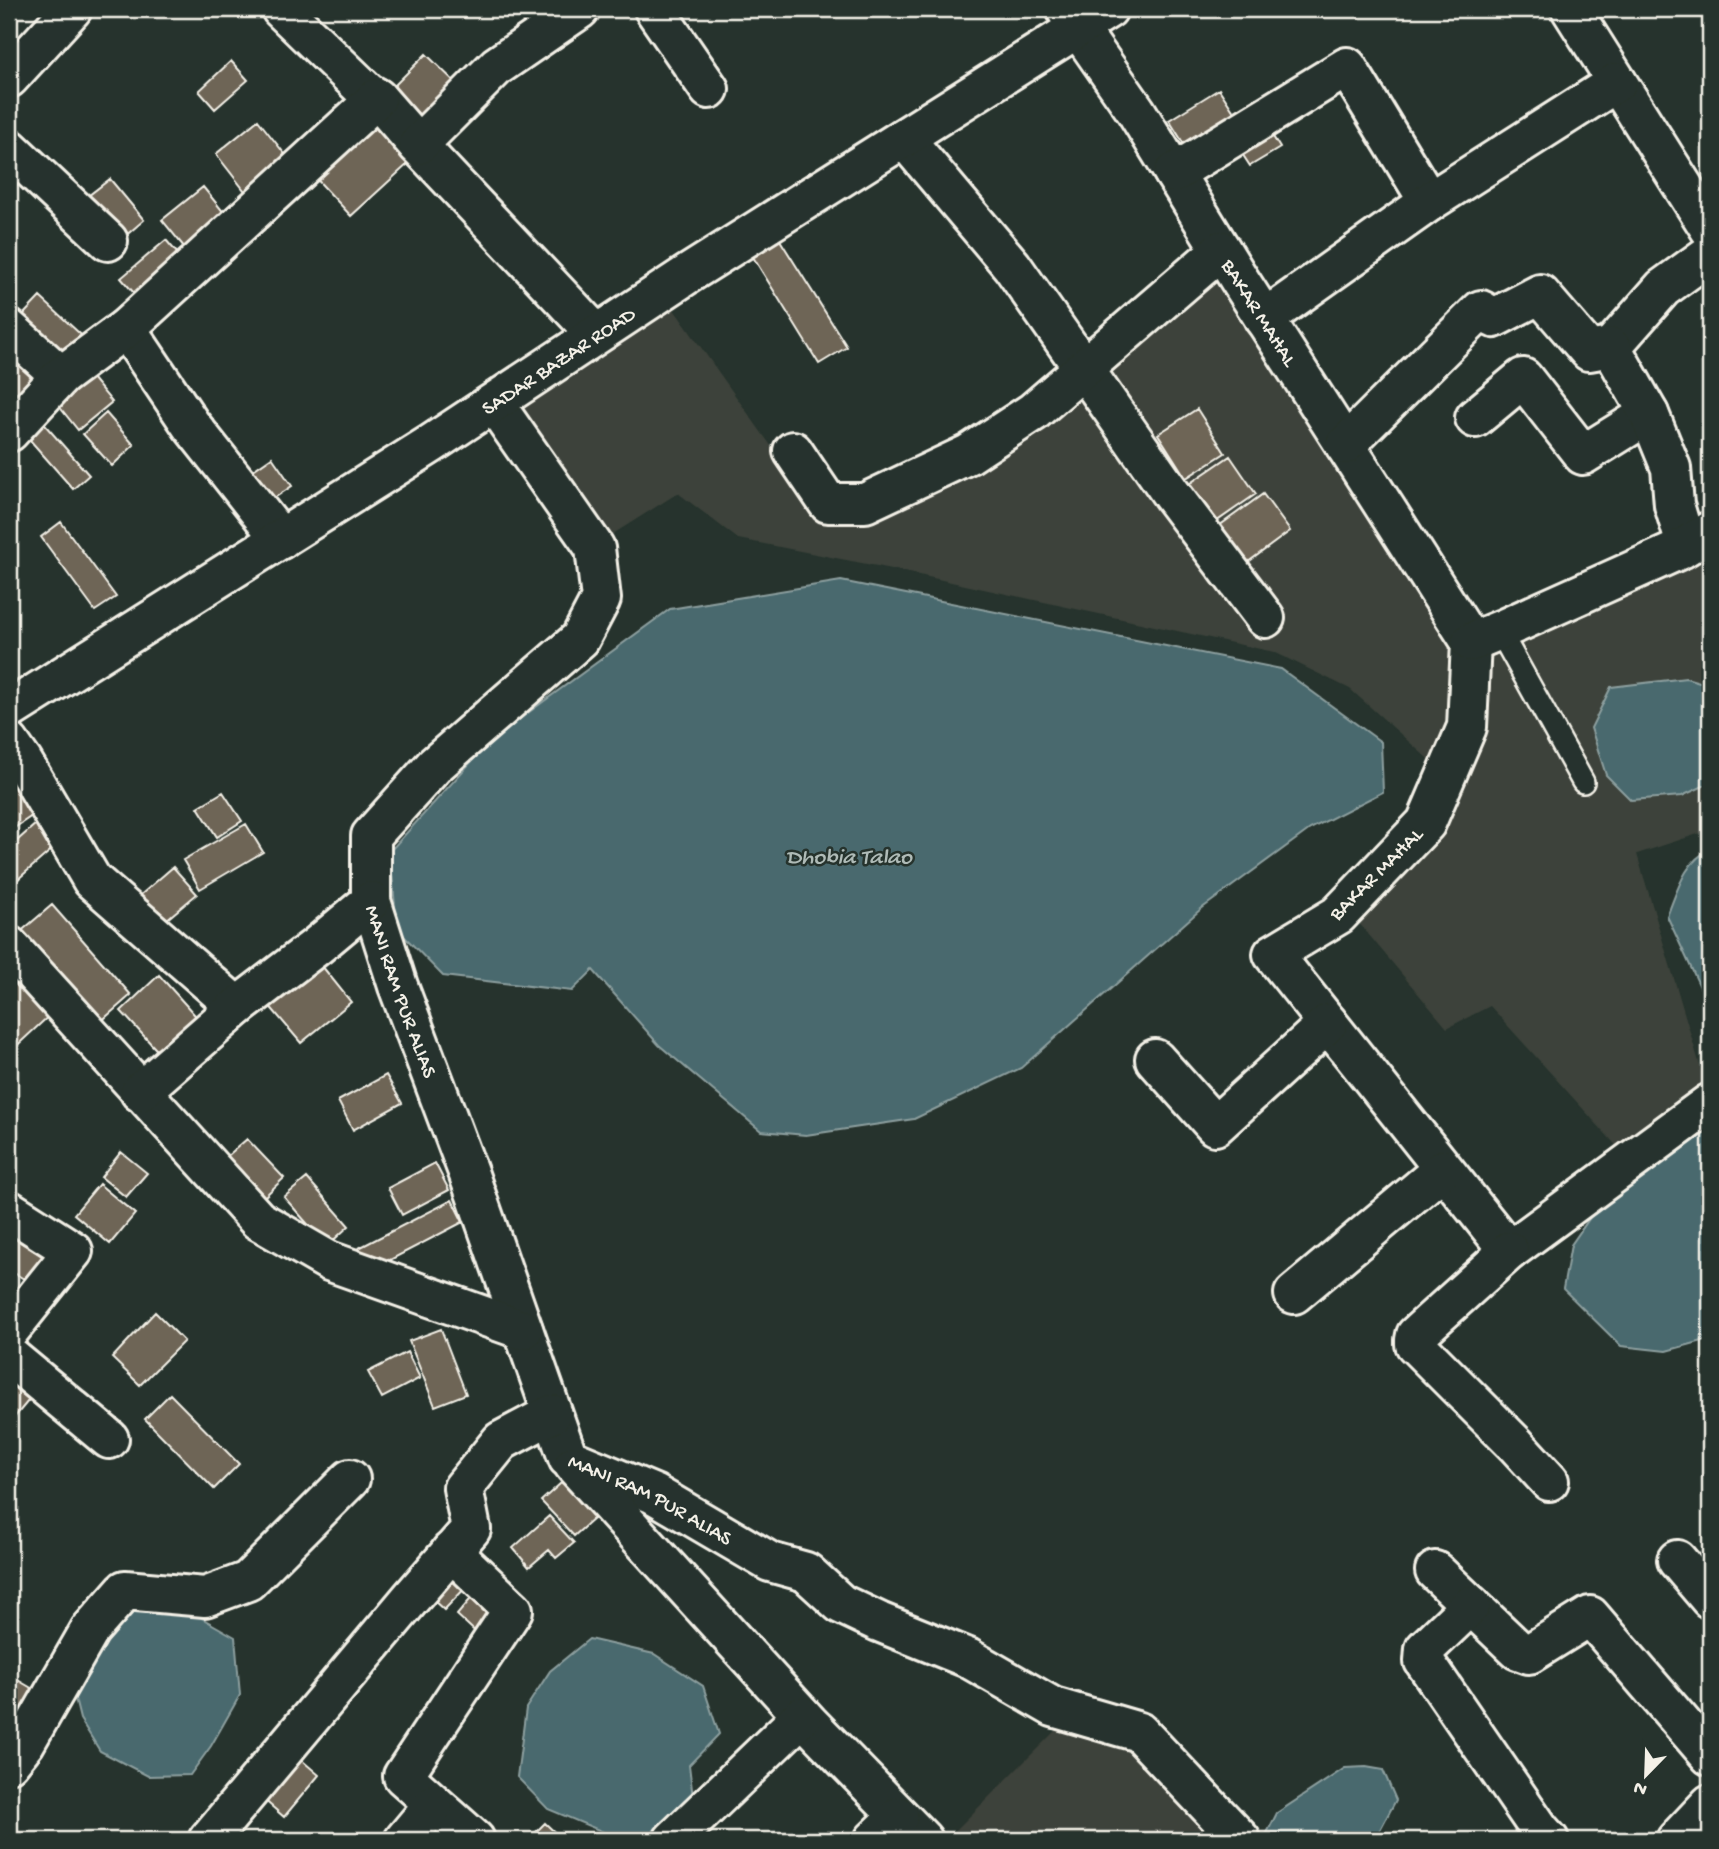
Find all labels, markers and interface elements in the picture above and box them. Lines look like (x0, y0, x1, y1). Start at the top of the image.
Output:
street label: BAKAR MAHAL (1213, 255, 1301, 373)
street label: SADAR BAZAR ROAD (478, 303, 642, 423)
street label: BAKAR MAHAL (1325, 823, 1430, 928)
water label: Dhobia Talao (786, 845, 913, 872)
street label: MANI RAM PUR ALIAS (357, 903, 440, 1082)
street label: MANI RAM PUR ALIAS (564, 1450, 736, 1553)
north arrow (1610, 1741, 1680, 1811)
text: N (1631, 1774, 1651, 1800)

